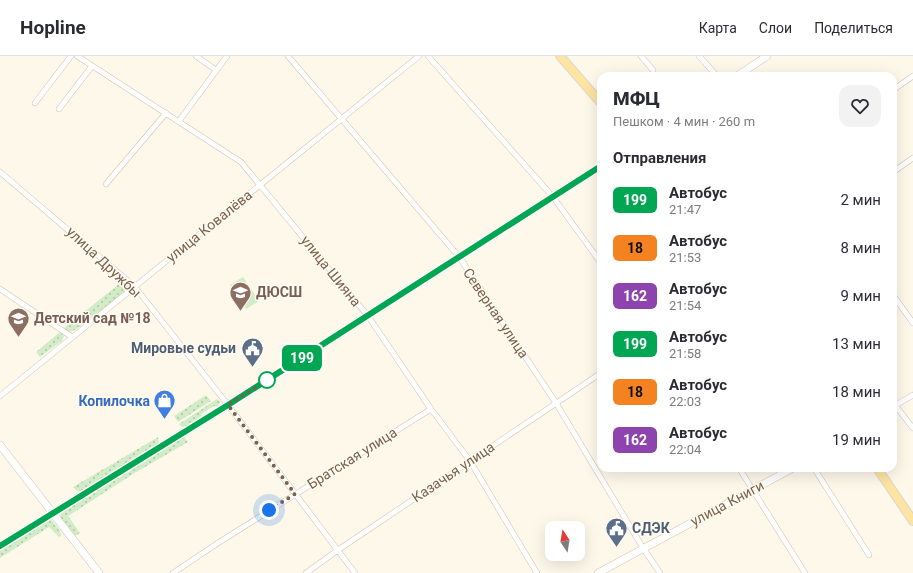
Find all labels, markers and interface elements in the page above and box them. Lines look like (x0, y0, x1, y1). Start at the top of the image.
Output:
text: Hopline (20, 16, 86, 39)
text: Карта (699, 20, 737, 36)
text: Слои (759, 20, 792, 36)
text: Поделиться (814, 20, 893, 36)
button: heart (839, 85, 881, 127)
text: МФЦ (613, 87, 660, 110)
text: Пешком · 4 мин · 260 m (613, 114, 755, 129)
text: Отправления (613, 149, 706, 167)
text: Автобус (669, 184, 727, 202)
street label: улица Ковалёва (163, 187, 255, 265)
text: 2 мин (840, 191, 881, 209)
text: 199 (623, 192, 647, 208)
text: 21:47 (669, 202, 701, 217)
street label: улица Дружбы (63, 223, 145, 301)
street label: улица Шияна (298, 232, 364, 310)
text: Автобус (669, 232, 727, 250)
text: 8 мин (840, 239, 881, 257)
text: 18 (627, 240, 643, 256)
text: 21:53 (669, 250, 701, 265)
street label: Северная улица (460, 265, 532, 361)
school or university icon: ДЮСШ (228, 279, 254, 312)
text: Автобус (669, 280, 727, 298)
place label: ДЮСШ (256, 284, 302, 300)
text: 9 мин (840, 287, 881, 305)
text: 162 (623, 288, 647, 304)
text: 21:54 (669, 298, 701, 313)
school or university icon: Детский сад №18 (6, 305, 32, 338)
place label: Детский сад №18 (34, 310, 150, 326)
text: Автобус (669, 328, 727, 346)
public building icon: Мировые судьи (239, 335, 265, 368)
text: 13 мин (832, 335, 881, 353)
text: 199 (623, 336, 647, 352)
place label: Мировые судьи (131, 340, 236, 356)
line badge: 199 (279, 345, 325, 371)
text: 21:58 (669, 346, 701, 361)
text: 199 (290, 350, 314, 366)
unlabelled marker (258, 371, 276, 389)
text: Автобус (669, 376, 727, 394)
text: 18 мин (832, 383, 881, 401)
text: 18 (627, 384, 643, 400)
shop icon: Копилочка (152, 388, 178, 421)
place label: Копилочка (78, 393, 151, 409)
text: 22:03 (669, 394, 701, 409)
street label: Братская улица (304, 424, 400, 492)
text: Автобус (669, 424, 727, 442)
text: 19 мин (832, 431, 881, 449)
text: 162 (623, 432, 647, 448)
street label: Казачья улица (409, 438, 497, 506)
text: 22:04 (669, 442, 701, 457)
street label: улица Книги (688, 477, 766, 529)
your location (259, 500, 279, 520)
public building icon: СДЭК (604, 515, 630, 548)
place label: СДЭК (632, 520, 671, 536)
north arrow (545, 521, 585, 561)
map controls (545, 521, 585, 561)

